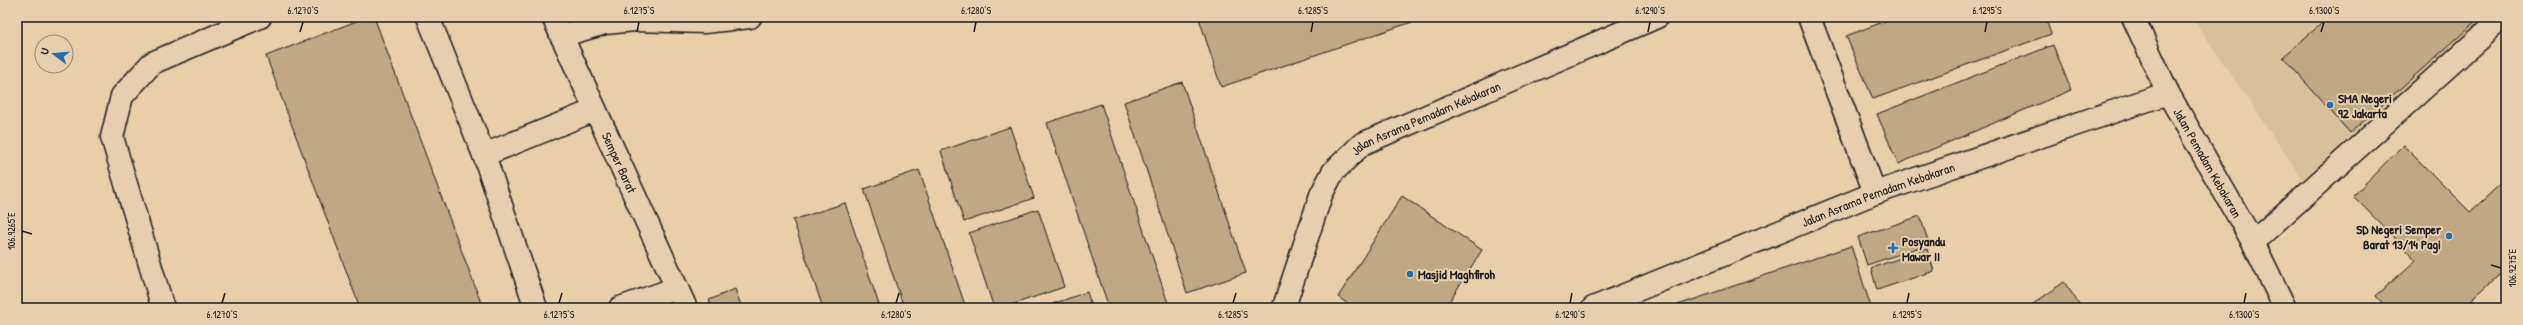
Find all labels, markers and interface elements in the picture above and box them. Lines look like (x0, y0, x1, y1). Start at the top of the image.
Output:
text: 6.1270°S (288, 4, 319, 17)
text: 6.1275°S (624, 4, 655, 17)
text: 6.1280°S (961, 4, 991, 17)
text: 6.1285°S (1298, 4, 1328, 17)
text: 6.1290°S (1635, 4, 1665, 17)
text: 6.1295°S (1972, 4, 2002, 17)
text: 6.1300°S (2309, 4, 2339, 17)
north arrow (34, 34, 74, 74)
text: U (37, 46, 52, 56)
street label: Jalan Asrama Pemadam Kebakaran (1347, 76, 1503, 159)
place label: SMA Negeri 92 Jakarta (2338, 89, 2392, 122)
marker: SMA Negeri 92 Jakarta (2325, 100, 2335, 110)
street label: Jalan Pemadam Kebakaran (2169, 105, 2246, 221)
street label: Semper Barat (598, 129, 641, 196)
street label: Jalan Asrama Pemadam Kebakaran (1799, 157, 1957, 231)
text: 106.9265°E (5, 212, 18, 250)
place label: SD Negeri Semper Barat 13/14 Pagi (2356, 220, 2442, 254)
marker: SD Negeri Semper Barat 13/14 Pagi (2444, 231, 2454, 241)
place label: Posyandu Mawar II (1902, 232, 1946, 265)
marker: Posyandu Mawar II (1887, 242, 1899, 254)
text: 106.9275°E (2506, 248, 2519, 287)
place label: Masjid Maghfiroh (1418, 265, 1495, 284)
marker: Masjid Maghfiroh (1405, 269, 1415, 279)
text: 6.1270°S (207, 308, 238, 321)
text: 6.1275°S (544, 308, 575, 321)
text: 6.1280°S (881, 308, 911, 321)
text: 6.1285°S (1218, 308, 1248, 321)
text: 6.1290°S (1555, 308, 1585, 321)
text: 6.1295°S (1892, 308, 1922, 321)
text: 6.1300°S (2229, 308, 2259, 321)

